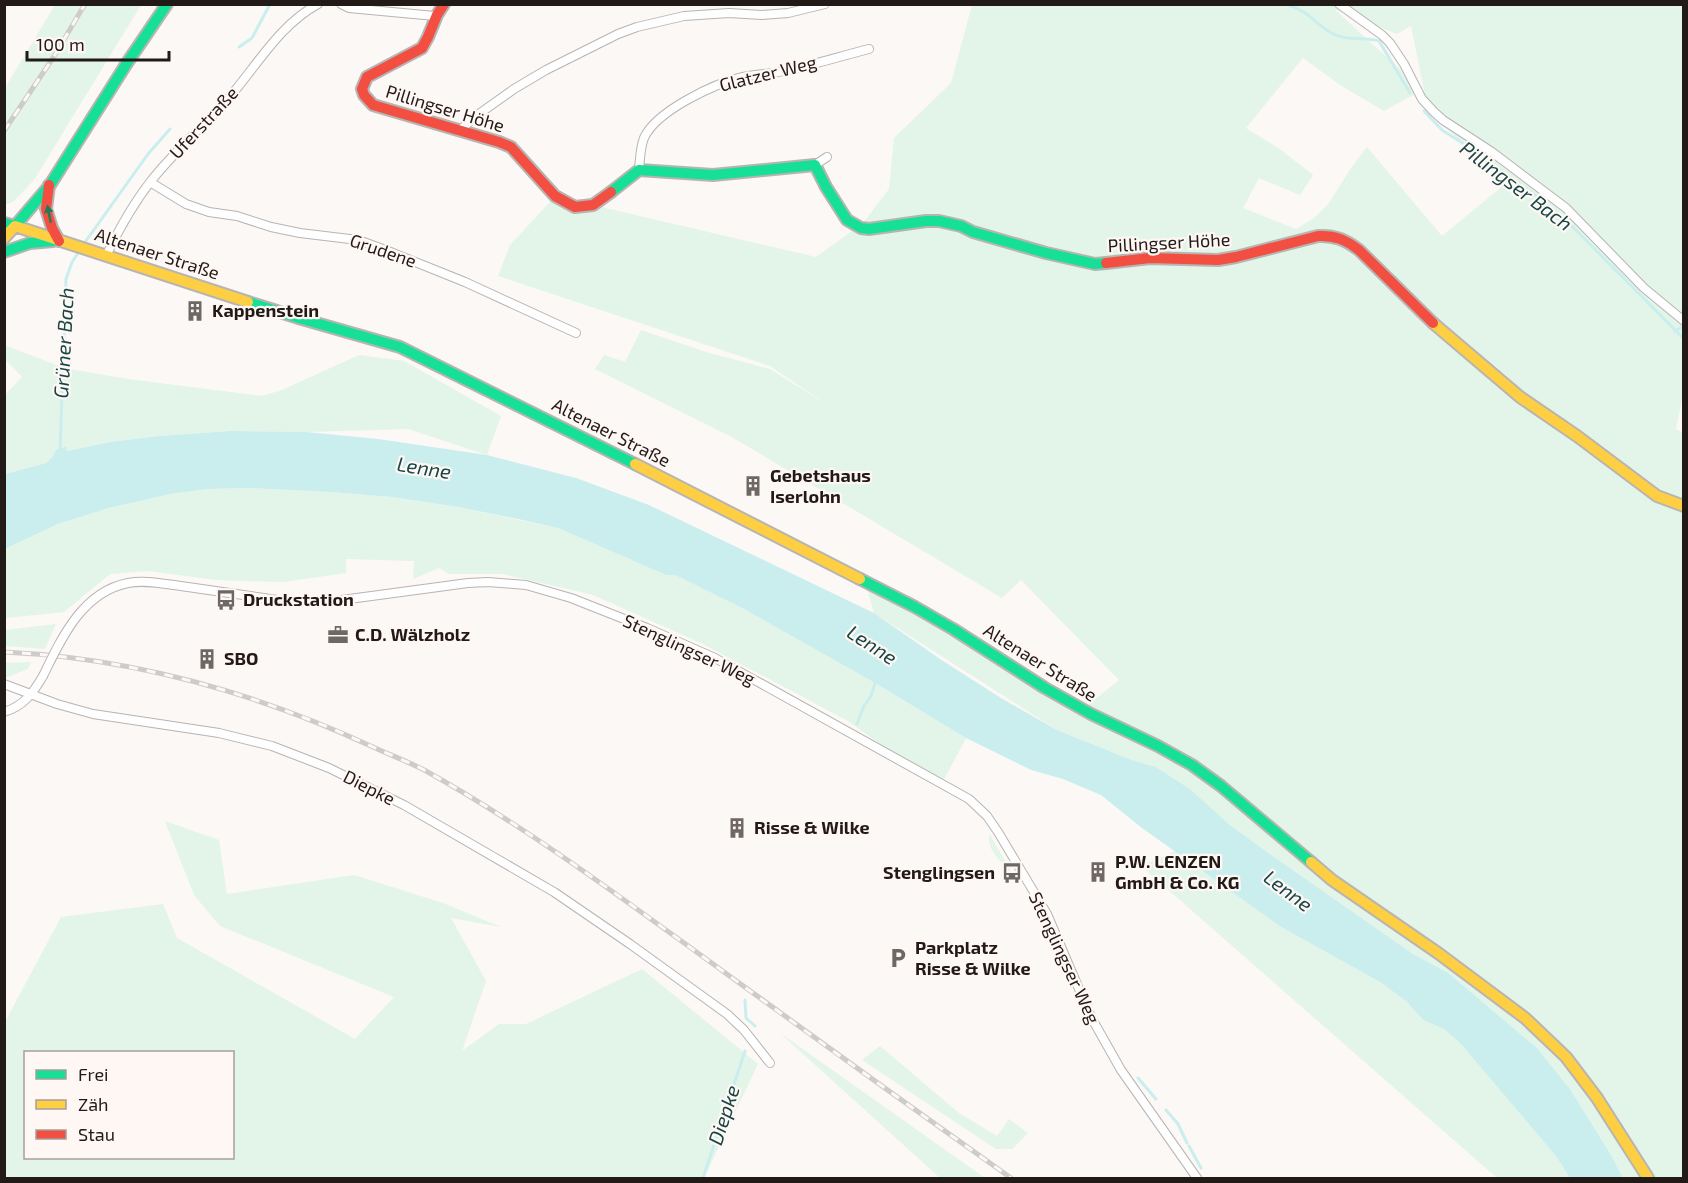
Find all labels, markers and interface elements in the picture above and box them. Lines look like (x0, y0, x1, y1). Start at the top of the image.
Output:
scale bar (27, 24, 170, 62)
text: 100 m (36, 33, 85, 55)
street label: Glatzer Weg (717, 50, 819, 96)
street label: Pillingser Höhe (383, 80, 507, 137)
street label: Uferstraße (164, 82, 242, 163)
water label: Pillingser Bach (1456, 135, 1577, 235)
one-way arrow (44, 204, 53, 223)
street label: Altenaer Straße (92, 223, 222, 284)
street label: Grudene (347, 228, 419, 272)
street label: Pillingser Höhe (1107, 228, 1231, 256)
water label: Grüner Bach (48, 287, 78, 399)
building icon: Kappenstein (183, 299, 207, 323)
place label: Kappenstein (212, 299, 319, 321)
street label: Altenaer Straße (549, 393, 674, 471)
water label: Lenne (395, 451, 453, 483)
place label: Gebetshaus Iserlohn (770, 464, 871, 507)
building icon: Gebetshaus Iserlohn (741, 474, 765, 498)
bus stop icon: Druckstation (214, 588, 238, 612)
place label: Druckstation (243, 588, 354, 610)
street label: Stenglingser Weg (620, 609, 759, 689)
street label: Altenaer Straße (980, 618, 1101, 706)
water label: Lenne (843, 619, 902, 669)
office icon: C.D. Wälzholz (326, 623, 350, 647)
place label: C.D. Wälzholz (355, 623, 470, 645)
building icon: SBO (195, 647, 219, 671)
place label: SBO (224, 647, 258, 669)
street label: Diepke (340, 765, 399, 809)
building icon: Risse & Wilke (725, 816, 749, 840)
place label: Risse & Wilke (754, 816, 870, 838)
place label: P.W. LENZEN GmbH & Co. KG (1115, 850, 1239, 893)
building icon: P.W. LENZEN GmbH & Co. KG (1086, 860, 1110, 884)
place label: Stenglingsen (883, 861, 995, 883)
bus stop icon: Stenglingsen (1000, 861, 1024, 885)
water label: Lenne (1260, 864, 1318, 916)
street label: Stenglingser Weg (1025, 888, 1105, 1027)
place label: Parkplatz Risse & Wilke (915, 936, 1031, 979)
parking icon: Parkplatz Risse & Wilke (886, 946, 910, 970)
legend (24, 1051, 234, 1159)
text: Frei (78, 1063, 109, 1085)
water label: Diepke (702, 1082, 744, 1148)
text: Zäh (78, 1093, 109, 1115)
text: Stau (78, 1123, 115, 1145)

